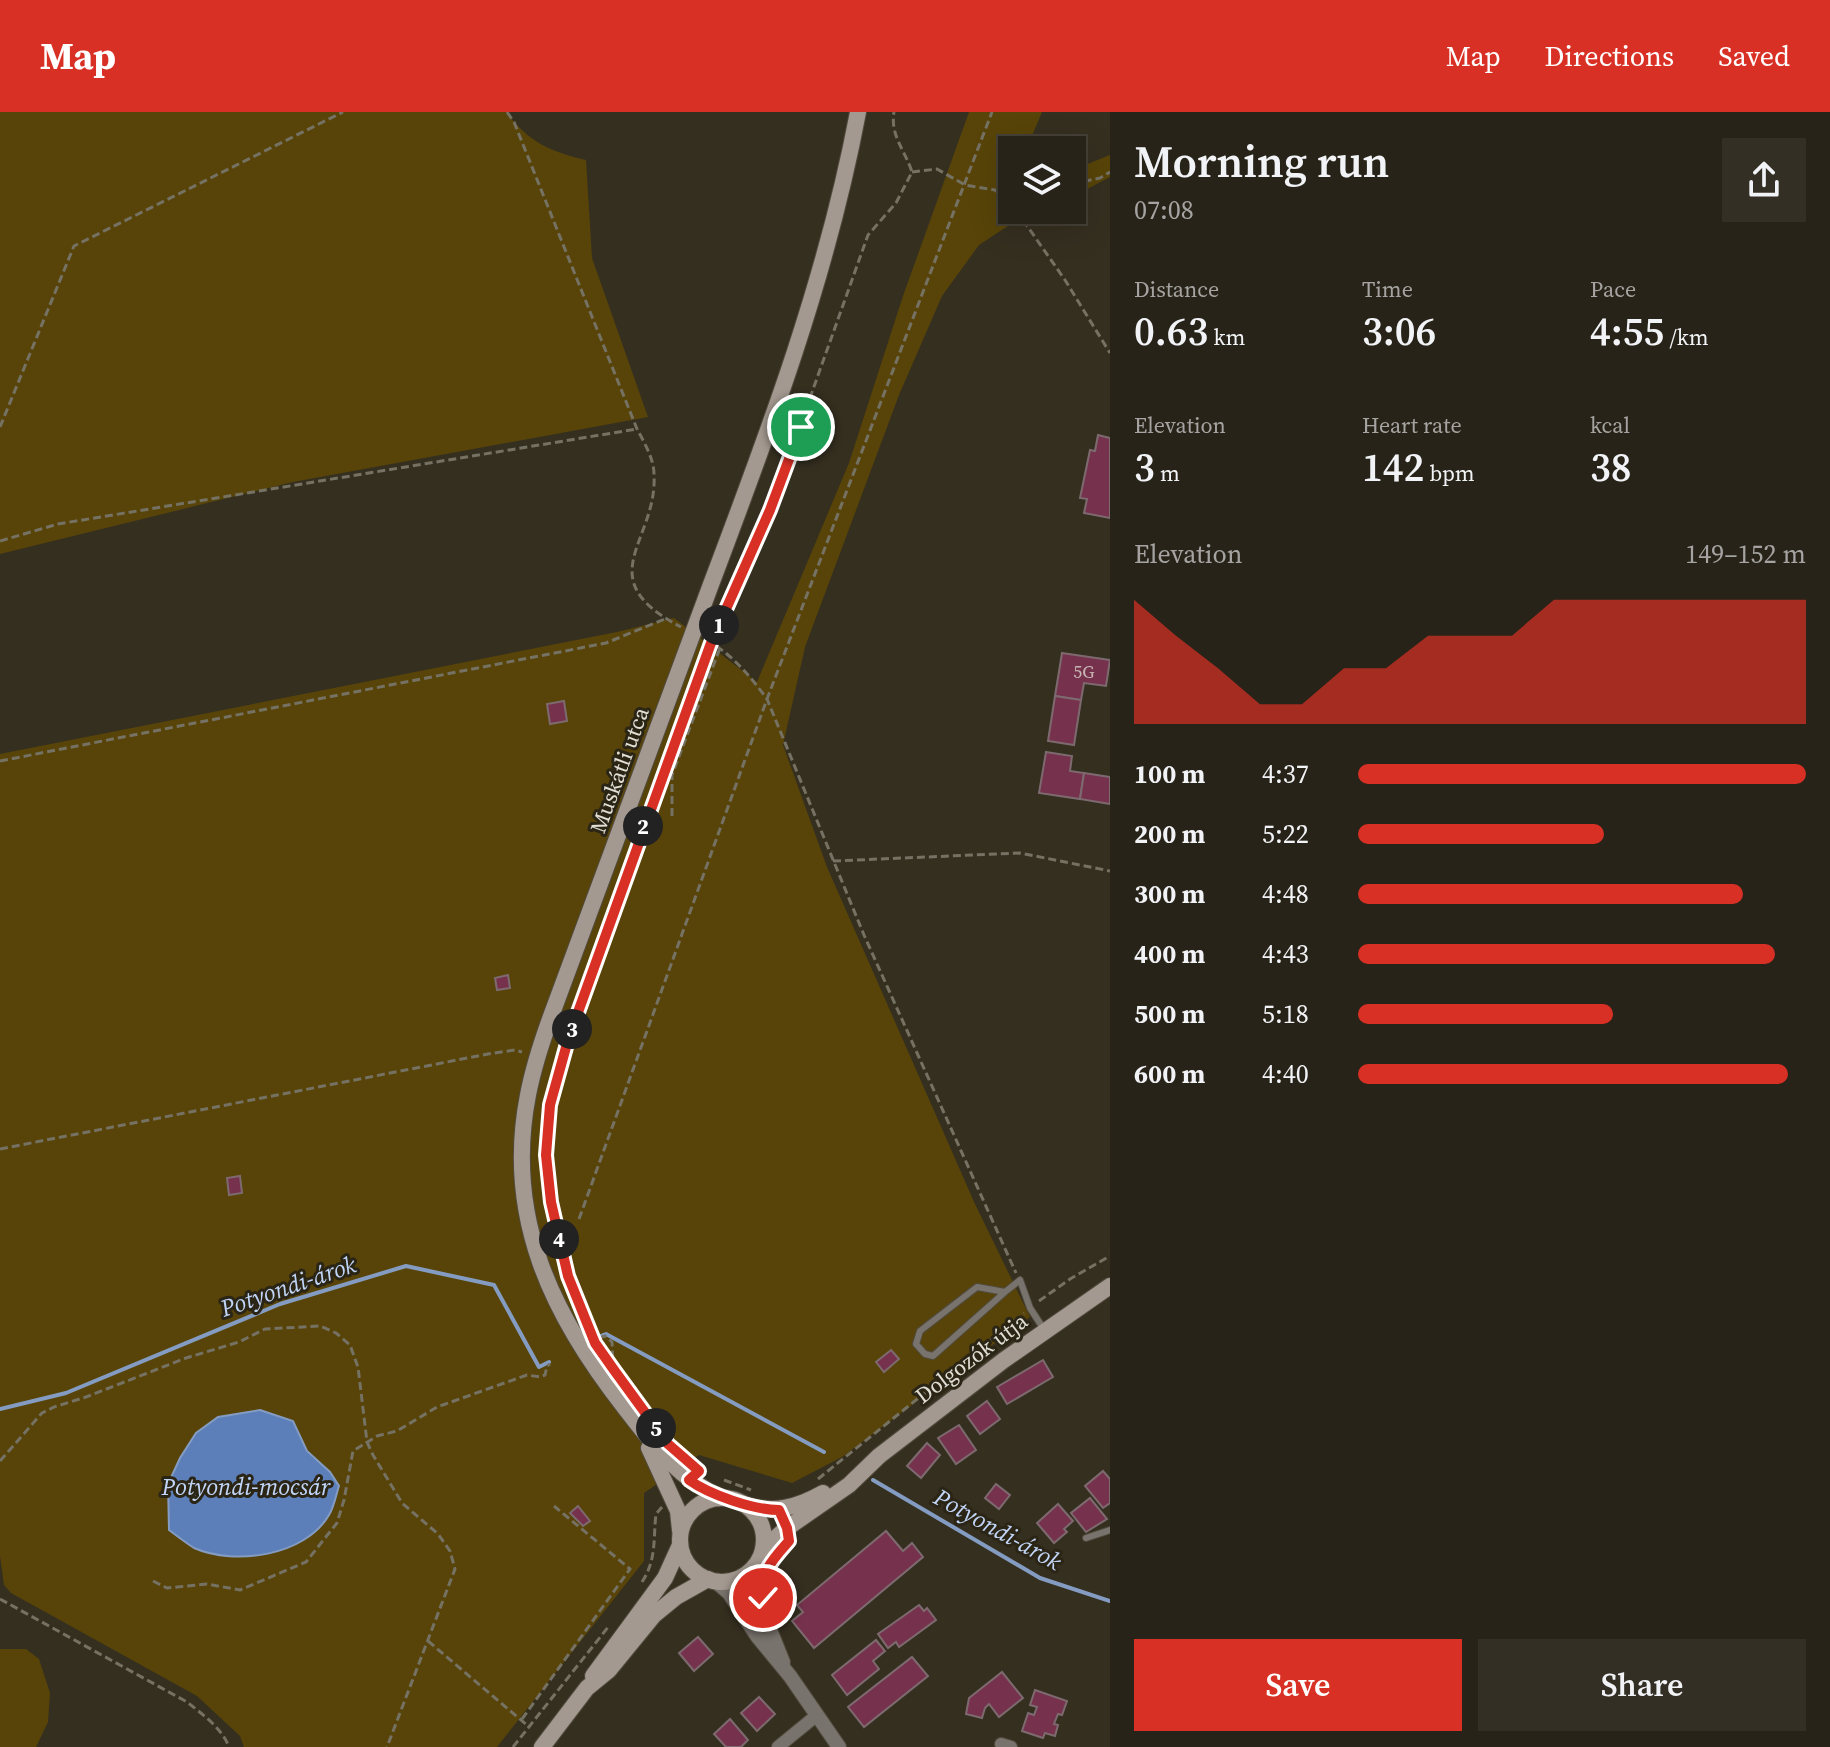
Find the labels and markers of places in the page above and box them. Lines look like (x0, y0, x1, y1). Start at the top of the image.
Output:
pin (767, 393, 835, 461)
pin: 1 (699, 605, 739, 645)
pin: 2 (623, 806, 663, 846)
pin: 3 (552, 1009, 592, 1049)
pin: 4 (539, 1219, 579, 1259)
pin: 5 (636, 1408, 676, 1448)
pin (729, 1564, 797, 1632)

